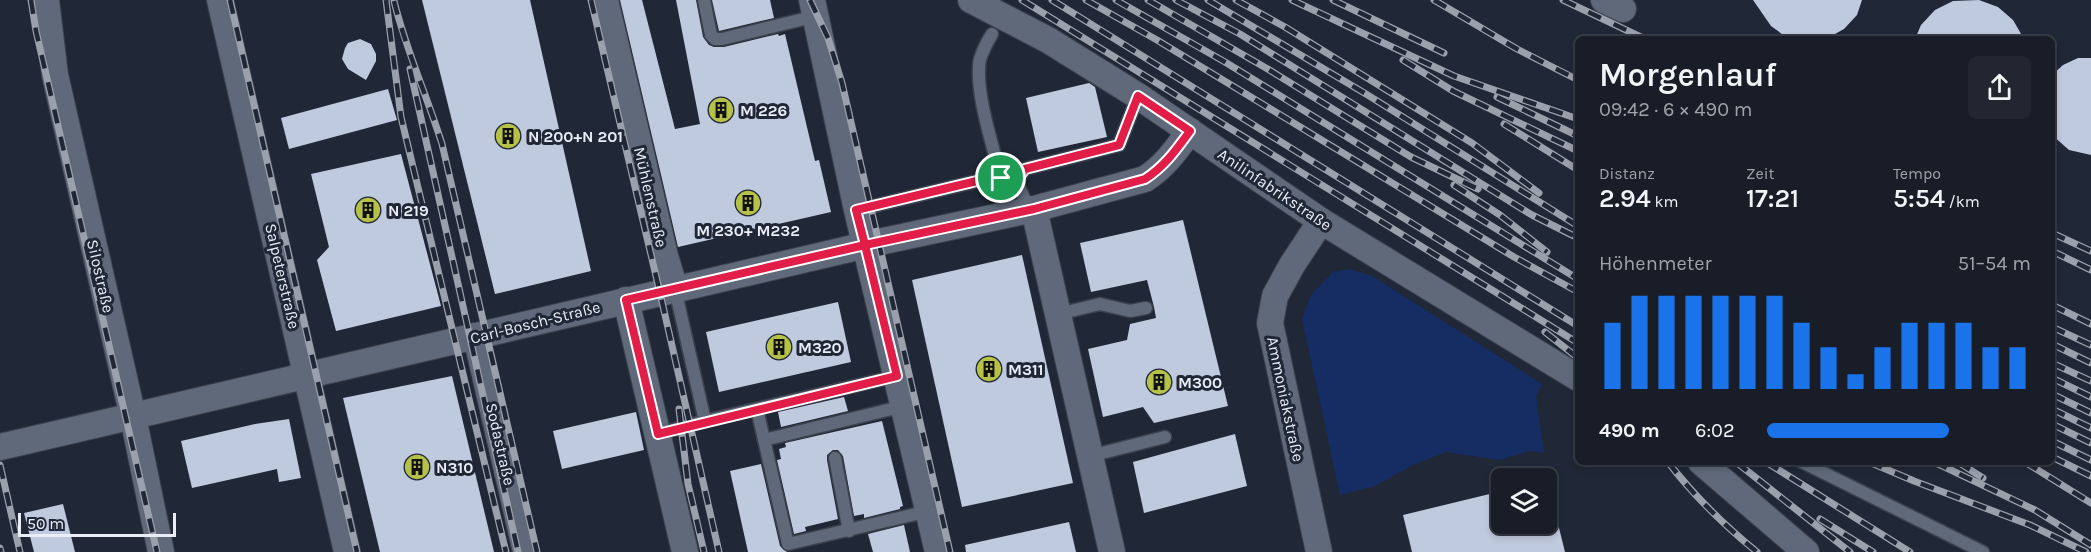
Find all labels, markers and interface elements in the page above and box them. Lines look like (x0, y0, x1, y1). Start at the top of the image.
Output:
text: Morgenlauf (1599, 56, 1776, 94)
button: share (1968, 56, 2031, 119)
building icon: M 226 (706, 95, 736, 125)
text: 09:42 · 6 × 490 m (1599, 98, 1752, 121)
place label: M 226 (740, 101, 787, 120)
building icon: N 200+N 201 (493, 121, 523, 151)
place label: N 200+N 201 (528, 127, 623, 146)
street label: Anilinfabrikstraße (1214, 144, 1335, 234)
street label: Mühlenstraße (630, 145, 671, 249)
pin (975, 152, 1026, 203)
icon: arrive (984, 161, 1017, 194)
text: Distanz (1599, 164, 1655, 183)
text: Zeit (1746, 164, 1774, 183)
text: Tempo (1893, 164, 1941, 183)
text: 2.94 (1599, 183, 1651, 214)
text: 17:21 (1746, 183, 1799, 214)
text: 5:54 (1893, 183, 1945, 214)
building icon: M 230+ M232 (733, 188, 763, 218)
text: km (1651, 192, 1679, 211)
text: /km (1945, 192, 1980, 211)
building icon: N 219 (353, 195, 383, 225)
place label: N 219 (388, 201, 429, 220)
place label: M 230+ M232 (696, 221, 800, 240)
street label: Salpeterstraße (261, 222, 304, 331)
street label: Silostraße (83, 238, 118, 315)
text: Höhenmeter (1599, 252, 1712, 275)
text: 51–54 m (1958, 252, 2031, 275)
street label: Carl-Bosch-Straße (468, 297, 602, 348)
building icon: M320 (764, 332, 794, 362)
street label: Ammoniakstraße (1263, 335, 1308, 463)
place label: M320 (798, 338, 842, 357)
building icon: M311 (974, 354, 1004, 384)
place label: M311 (1008, 360, 1043, 379)
building icon: M300 (1144, 367, 1174, 397)
place label: M300 (1178, 373, 1222, 392)
street label: Sodastraße (482, 401, 519, 487)
text: 490 m (1599, 419, 1660, 442)
text: 6:02 (1695, 419, 1735, 442)
building icon: N310 (402, 452, 432, 482)
place label: N310 (436, 458, 473, 477)
map controls (1491, 468, 1557, 534)
button: layers (1491, 468, 1557, 534)
scale bar (18, 510, 176, 538)
text: 50 m (27, 514, 64, 533)

